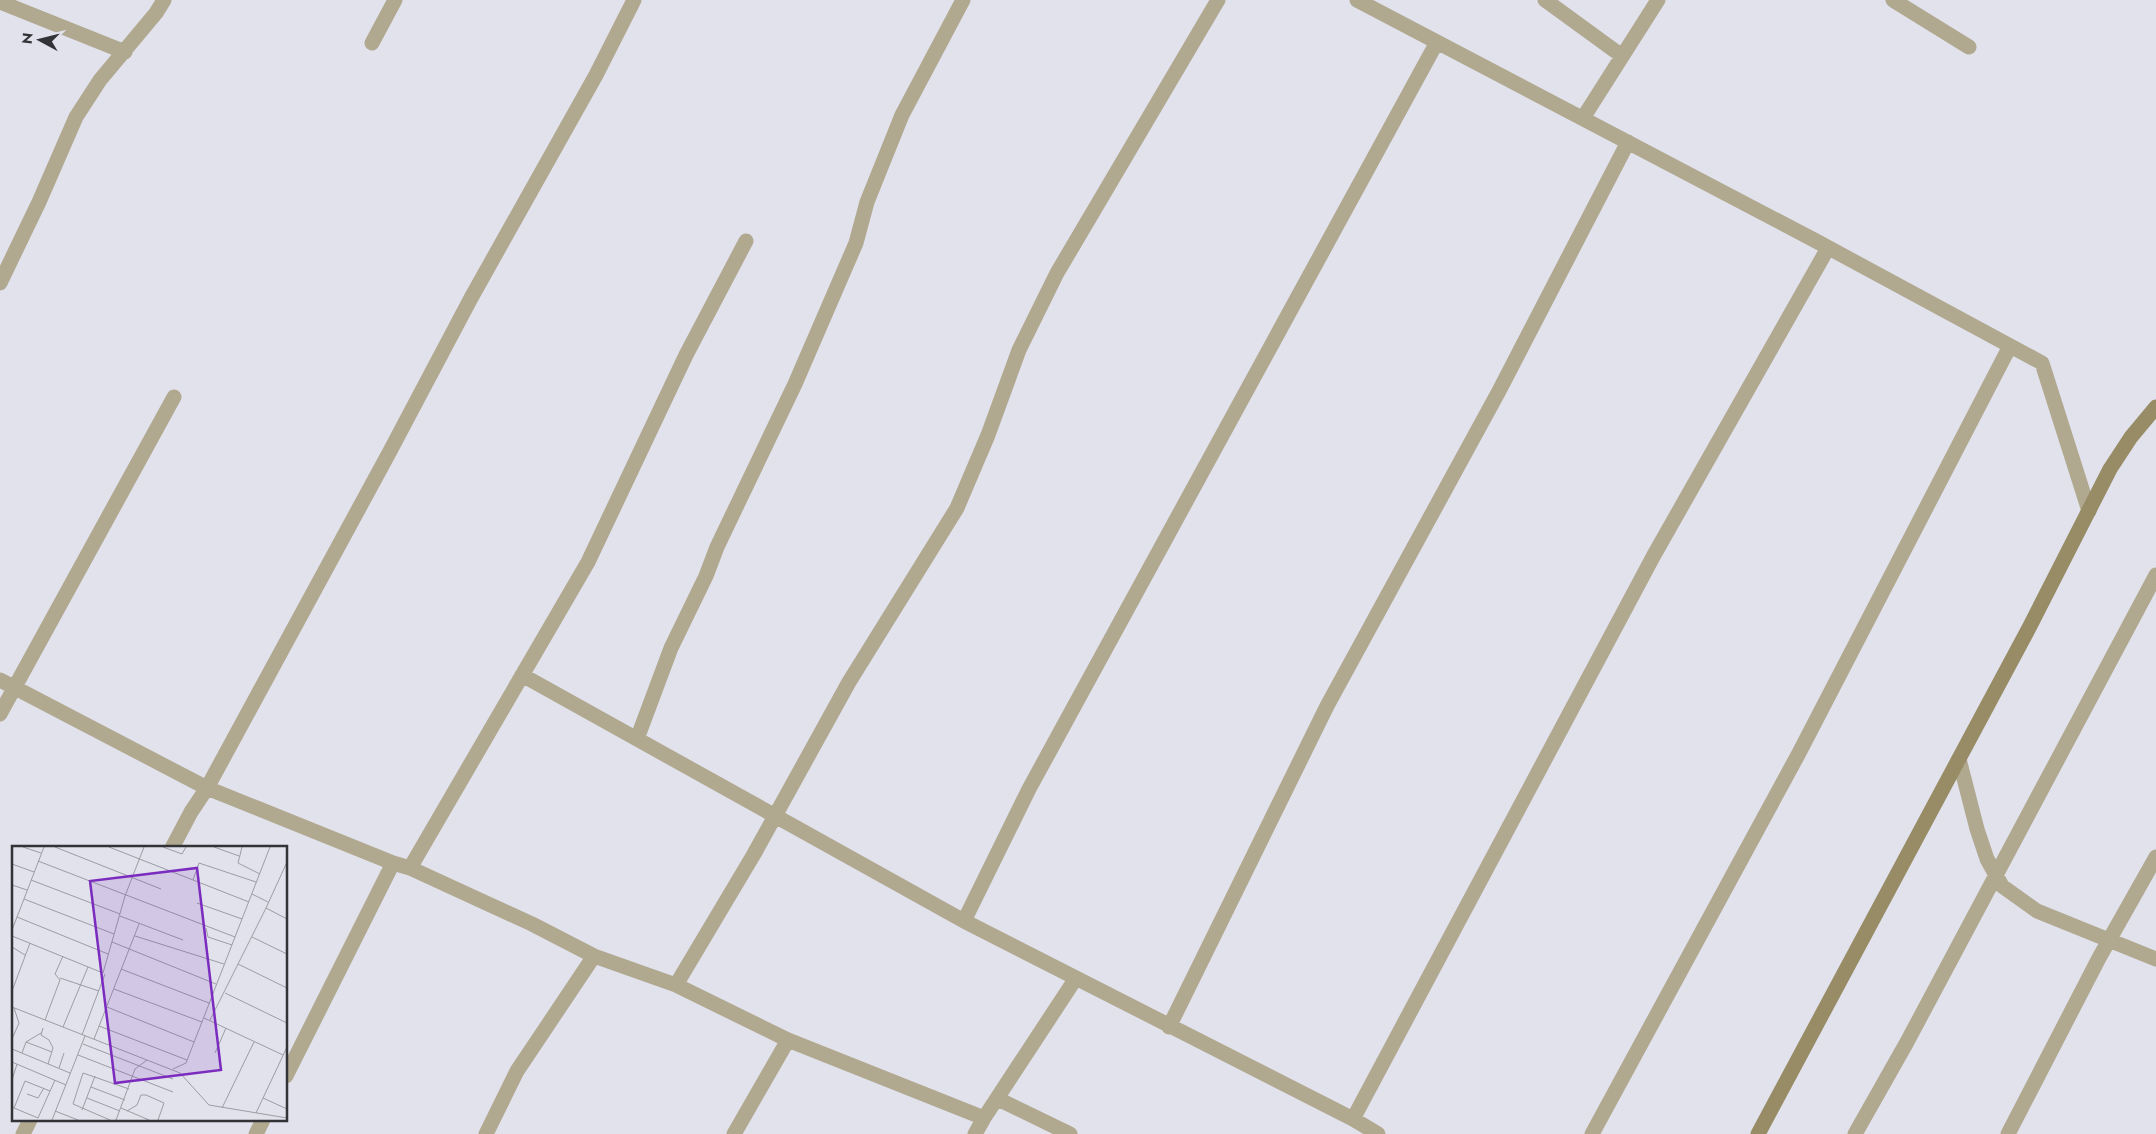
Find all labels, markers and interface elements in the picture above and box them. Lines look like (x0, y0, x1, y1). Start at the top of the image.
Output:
north arrow (15, 15, 65, 65)
text: N (16, 32, 38, 45)
inset map (12, 846, 288, 1122)

